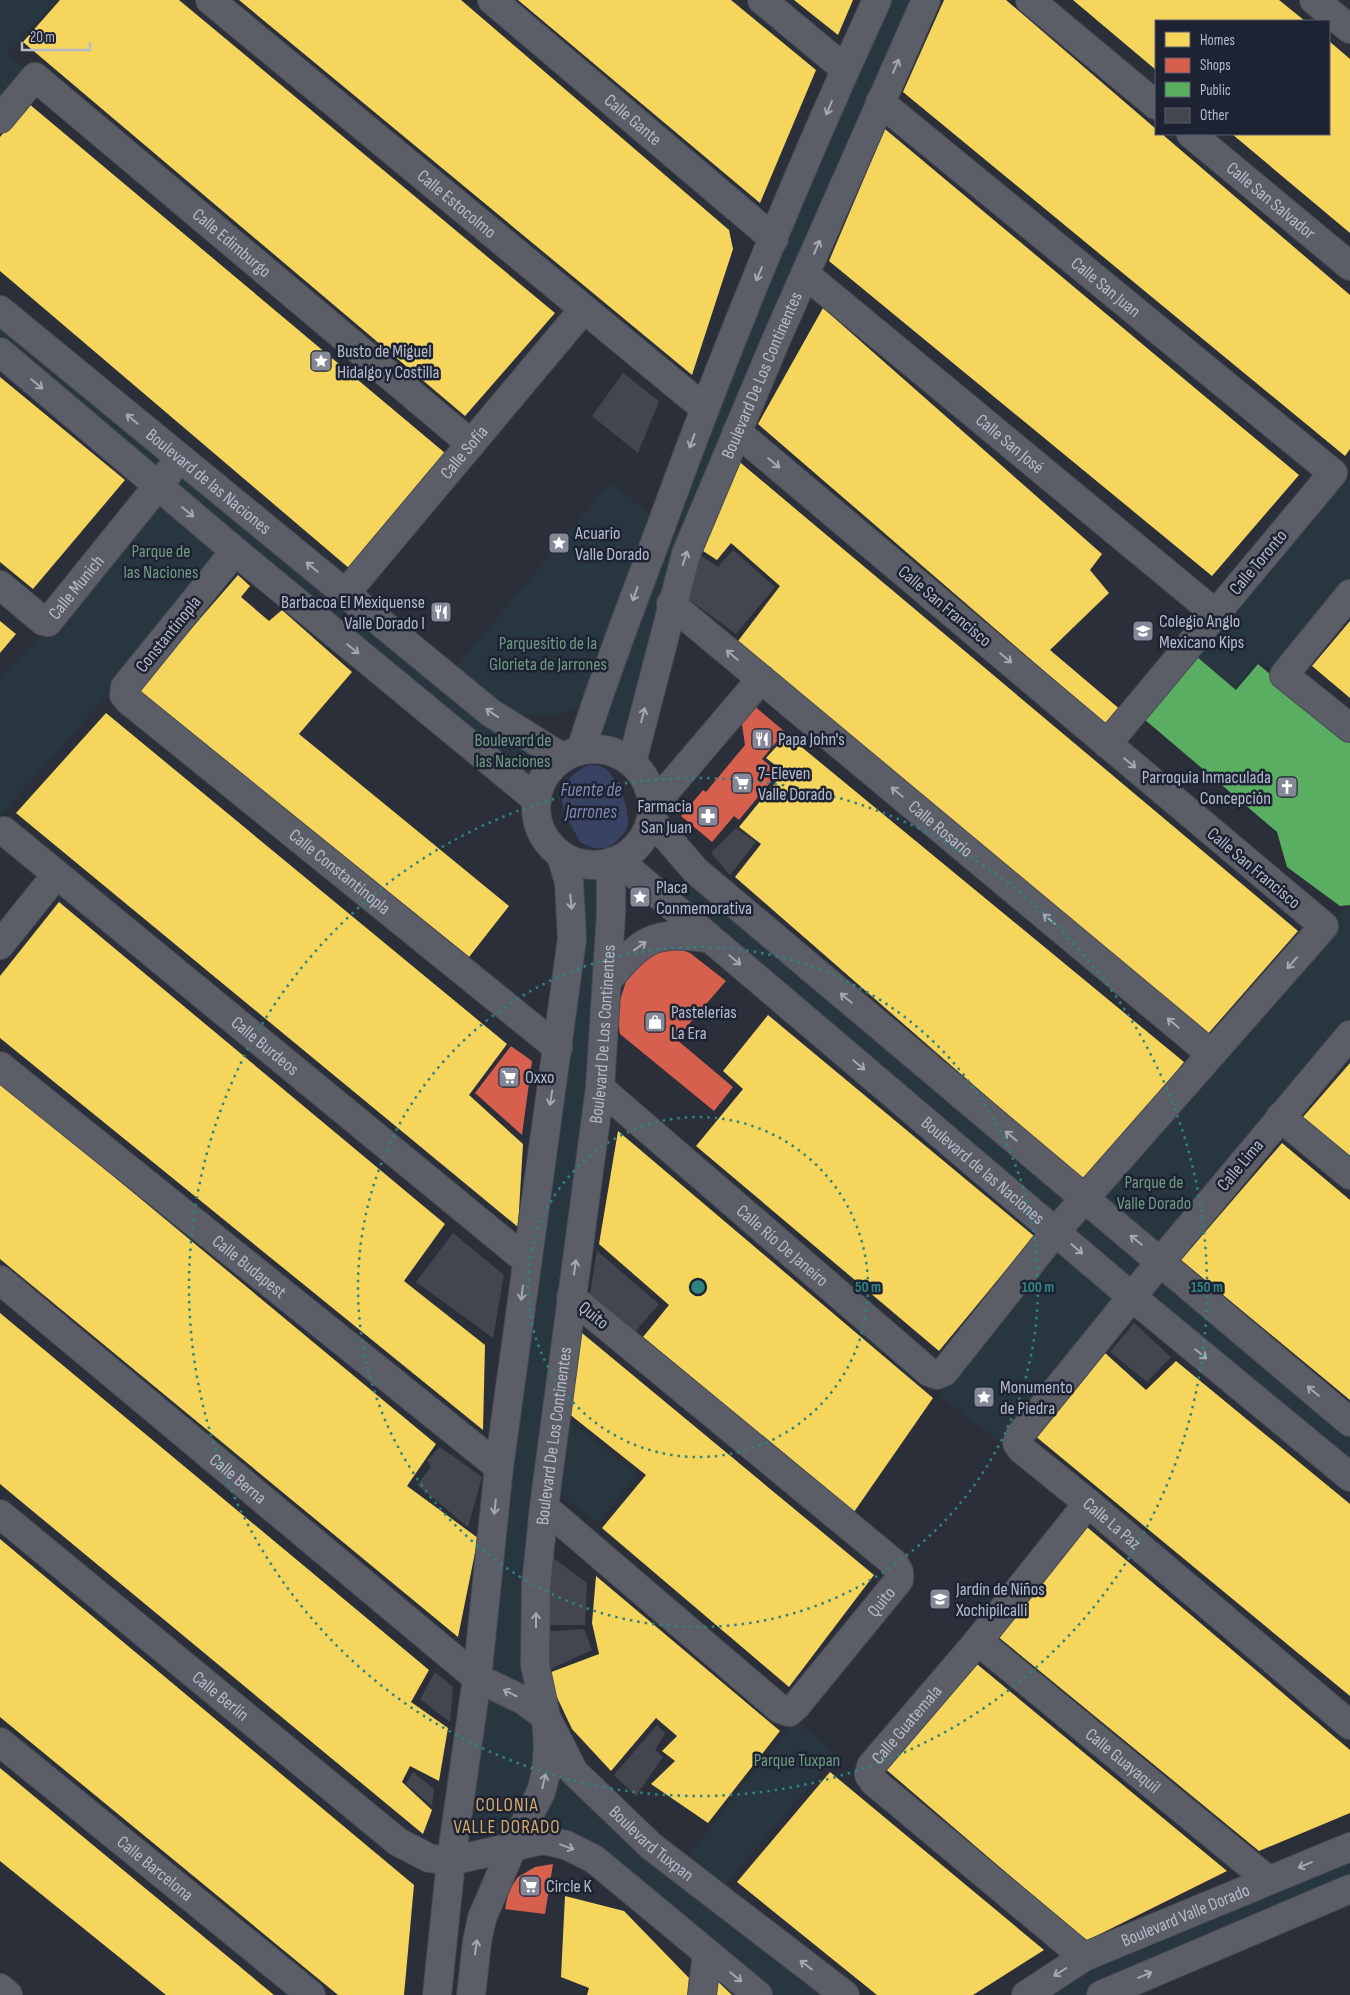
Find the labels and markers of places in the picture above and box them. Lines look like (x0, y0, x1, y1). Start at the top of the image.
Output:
place label: Busto de Miguel Hidalgo y Costilla (337, 341, 440, 383)
place icon: Busto de Miguel Hidalgo y Costilla (309, 349, 333, 373)
place label: Acuario Valle Dorado (574, 523, 649, 565)
place icon: Acuario Valle Dorado (547, 531, 571, 555)
place label: Barbacoa El Mexiquense Valle Dorado I (281, 592, 425, 634)
restaurant icon: Barbacoa El Mexiquense Valle Dorado I (429, 600, 453, 624)
place label: Colegio Anglo Mexicano Kips (1159, 611, 1244, 653)
school or university icon: Colegio Anglo Mexicano Kips (1131, 619, 1155, 643)
restaurant icon: Papa John's (750, 727, 774, 751)
place label: Papa John's (778, 729, 845, 750)
place label: 7-Eleven Valle Dorado (758, 763, 832, 805)
place label: Parroquia Inmaculada Concepción (1142, 767, 1271, 809)
supermarket icon: 7-Eleven Valle Dorado (730, 771, 754, 795)
church icon: Parroquia Inmaculada Concepción (1275, 775, 1299, 799)
place label: Farmacia San Juan (637, 796, 692, 838)
pharmacy icon: Farmacia San Juan (696, 804, 720, 828)
place label: Placa Conmemorativa (656, 877, 752, 919)
place icon: Placa Conmemorativa (628, 885, 652, 909)
place label: Pastelerías La Era (671, 1002, 737, 1044)
shop icon: Pastelerías La Era (643, 1010, 667, 1034)
supermarket icon: Oxxo (497, 1065, 521, 1089)
place label: Oxxo (525, 1067, 555, 1088)
centre of rings (689, 1278, 707, 1296)
place label: Monumento de Piedra (1000, 1377, 1073, 1419)
place icon: Monumento de Piedra (972, 1385, 996, 1409)
place label: Jardín de Niños Xochipilcalli (955, 1579, 1045, 1621)
school or university icon: Jardín de Niños Xochipilcalli (928, 1587, 952, 1611)
supermarket icon: Circle K (518, 1874, 542, 1898)
place label: Circle K (546, 1876, 593, 1897)

